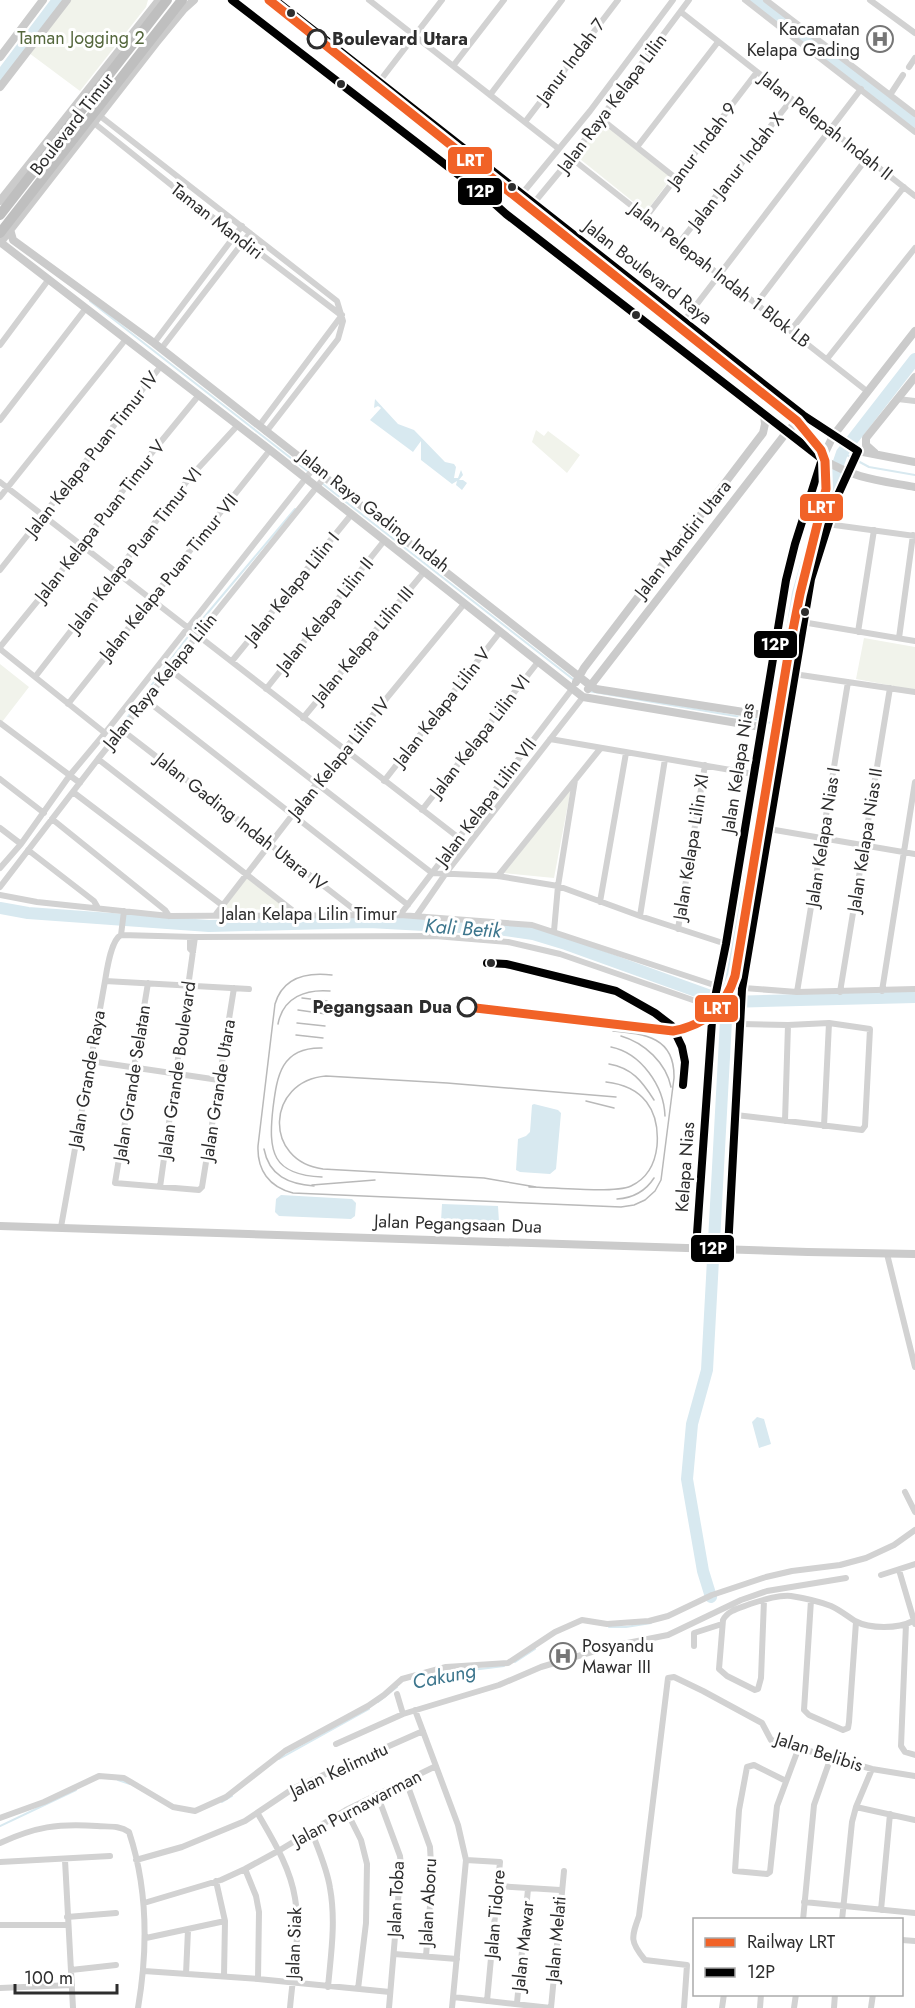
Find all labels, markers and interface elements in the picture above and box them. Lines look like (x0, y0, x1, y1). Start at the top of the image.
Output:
unlabelled marker (285, 7, 297, 19)
street label: Janur Indah 7 (529, 13, 612, 111)
place label: Kacamatan Kelapa Gading (747, 16, 860, 63)
hospital icon: Kacamatan Kelapa Gading (865, 24, 895, 54)
park label: Taman Jogging 2 (17, 25, 145, 51)
place label: Boulevard Utara (332, 26, 468, 52)
street label: Jalan Raya Kelapa Lilin (550, 28, 673, 180)
marker: Boulevard Utara (307, 29, 327, 49)
street label: Jalan Pelepah Indah II (752, 64, 898, 186)
street label: Boulevard Timur (24, 67, 121, 181)
unlabelled marker (335, 78, 347, 90)
street label: Janur Indah 9 (660, 97, 743, 195)
street label: Jalan Janur Indah X (681, 107, 790, 236)
line badge: LRT (447, 146, 493, 175)
text: LRT (456, 149, 484, 172)
street label: Taman Mandiri (165, 177, 269, 265)
line badge: 12P (457, 177, 503, 206)
text: 12P (466, 180, 494, 203)
unlabelled marker (506, 181, 518, 193)
street label: Jalan Pelepah Indah 1 Blok LB (623, 195, 816, 354)
street label: Jalan Boulevard Raya (577, 212, 718, 330)
unlabelled marker (630, 309, 642, 321)
street label: Jalan Kelapa Puan Timur IV (18, 366, 165, 544)
street label: Jalan Kelapa Puan Timur V (27, 434, 172, 609)
street label: Jalan Raya Gading Indah (291, 442, 455, 579)
street label: Jalan Kelapa Puan Timur VI (61, 462, 208, 640)
street label: Jalan Mandiri Utara (627, 474, 737, 605)
street label: Jalan Kelapa Puan Timur VII (92, 488, 245, 668)
line badge: LRT (799, 493, 844, 522)
text: LRT (807, 496, 835, 519)
street label: Jalan Kelapa Lilin I (237, 526, 345, 651)
street label: Jalan Kelapa Lilin II (269, 552, 380, 680)
street label: Jalan Kelapa Lilin III (305, 581, 420, 711)
unlabelled marker (799, 606, 811, 618)
street label: Jalan Raya Kelapa Lilin (96, 607, 223, 756)
line badge: 12P (753, 630, 798, 659)
text: 12P (761, 633, 789, 656)
street label: Jalan Kelapa Lilin V (386, 642, 497, 774)
street label: Jalan Kelapa Lilin VI (423, 669, 536, 804)
street label: Jalan Kelapa Lilin IV (281, 692, 396, 826)
street label: Jalan Kelapa Nias (715, 701, 761, 837)
street label: Jalan Kelapa Lilin VII (428, 733, 543, 873)
street label: Jalan Gading Indah Utara IV (148, 745, 332, 897)
street label: Jalan Kelapa Nias I (799, 765, 847, 911)
street label: Jalan Kelapa Nias II (840, 766, 889, 916)
street label: Jalan Kelapa Lilin XI (666, 772, 715, 924)
street label: Jalan Kelapa Lilin Timur (219, 901, 398, 927)
water label: Kali Betik (424, 911, 504, 946)
unlabelled marker (485, 957, 497, 969)
street label: Jalan Grande Boulevard (151, 979, 202, 1163)
place label: Pegangsaan Dua (312, 994, 452, 1020)
line badge: LRT (694, 994, 739, 1023)
marker: Pegangsaan Dua (457, 997, 477, 1017)
text: LRT (703, 997, 731, 1020)
street label: Jalan Grande Selatan (106, 1003, 157, 1165)
street label: Jalan Grande Raya (62, 1008, 112, 1152)
street label: Jalan Grande Utara (194, 1017, 242, 1165)
street label: Kelapa Nias (669, 1121, 701, 1213)
street label: Jalan Pegangsaan Dua (372, 1208, 542, 1240)
line badge: 12P (690, 1234, 735, 1263)
text: 12P (699, 1237, 727, 1260)
place label: Posyandu Mawar III (582, 1633, 654, 1680)
hospital icon: Posyandu Mawar III (548, 1641, 578, 1671)
water label: Cakung (410, 1656, 478, 1697)
street label: Jalan Belibis (770, 1725, 866, 1778)
street label: Jalan Kelimutu (284, 1736, 392, 1805)
street label: Jalan Purnawarman (286, 1763, 426, 1854)
street label: Jalan Aboru (413, 1857, 443, 1949)
street label: Jalan Toba (381, 1860, 411, 1940)
street label: Jalan Tidore (478, 1869, 512, 1961)
street label: Jalan Melati (539, 1895, 573, 1985)
street label: Jalan Mawar (505, 1899, 541, 1995)
street label: Jalan Siak (280, 1907, 308, 1981)
legend (693, 1918, 903, 1996)
text: Railway LRT (747, 1929, 836, 1955)
scale bar (15, 1957, 117, 1995)
text: 12P (747, 1959, 775, 1985)
text: 100 m (24, 1965, 73, 1991)

